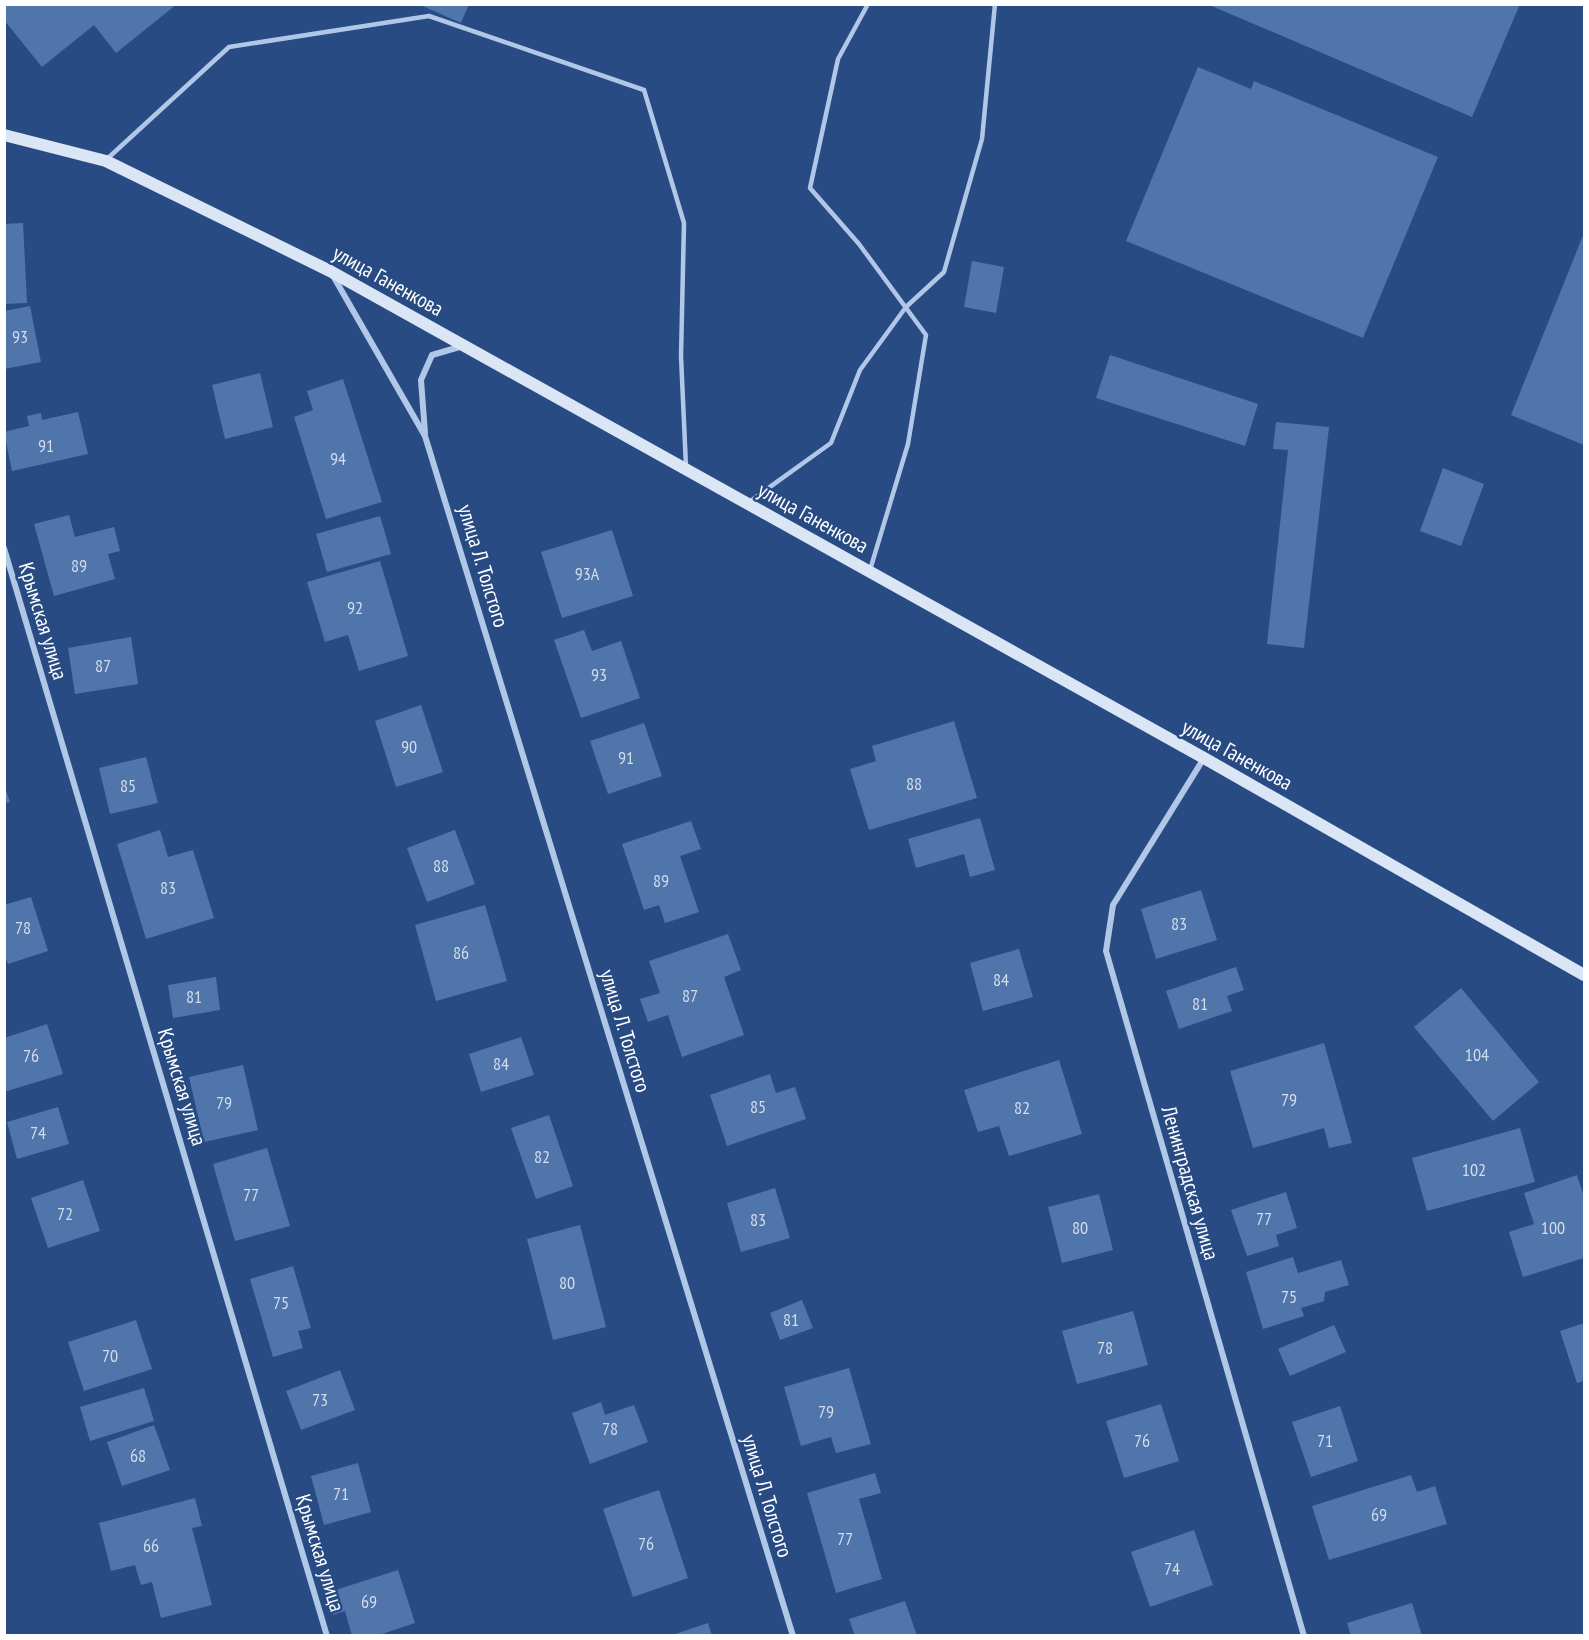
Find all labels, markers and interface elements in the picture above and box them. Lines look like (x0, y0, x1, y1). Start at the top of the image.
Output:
street label: улица Ганенкова (328, 239, 448, 322)
house number: 93 (12, 325, 28, 348)
house number: 91 (38, 434, 54, 457)
house number: 94 (330, 447, 346, 470)
street label: улица Ганенкова (753, 476, 873, 559)
street label: улица Л. Толстого (452, 501, 515, 631)
house number: 89 (71, 554, 87, 577)
street label: Крымская улица (13, 559, 74, 683)
house number: 93А (575, 562, 600, 585)
house number: 92 (347, 596, 363, 619)
house number: 87 (95, 654, 111, 677)
house number: 93 (591, 663, 607, 686)
street label: улица Ганенкова (1177, 713, 1297, 796)
house number: 90 (401, 735, 417, 758)
house number: 91 (618, 746, 634, 769)
house number: 88 (906, 772, 922, 795)
house number: 85 (120, 774, 136, 797)
house number: 88 (433, 854, 449, 877)
house number: 89 (653, 869, 669, 892)
house number: 83 (160, 876, 176, 899)
house number: 83 (1171, 912, 1187, 935)
house number: 78 (15, 916, 31, 939)
house number: 86 (453, 941, 469, 964)
street label: улица Л. Толстого (594, 966, 657, 1096)
house number: 84 (993, 968, 1009, 991)
house number: 87 (682, 984, 698, 1007)
house number: 81 (186, 985, 202, 1008)
house number: 81 (1192, 992, 1208, 1015)
street label: Крымская улица (152, 1025, 213, 1149)
house number: 104 (1465, 1043, 1489, 1066)
house number: 76 (23, 1044, 39, 1067)
house number: 84 (493, 1052, 509, 1075)
house number: 79 (1281, 1088, 1297, 1111)
house number: 79 (216, 1091, 232, 1114)
house number: 85 (750, 1095, 766, 1118)
house number: 82 (1014, 1096, 1030, 1119)
street label: Ленинградская улица (1155, 1102, 1225, 1263)
house number: 74 (30, 1121, 46, 1144)
house number: 82 (534, 1145, 550, 1168)
house number: 102 (1462, 1158, 1486, 1181)
house number: 77 (243, 1183, 259, 1206)
house number: 72 (57, 1202, 73, 1225)
house number: 77 (1256, 1207, 1272, 1230)
house number: 83 (750, 1208, 766, 1231)
house number: 80 (1072, 1216, 1088, 1239)
house number: 100 (1541, 1216, 1565, 1239)
house number: 80 (559, 1271, 575, 1294)
house number: 75 (1281, 1285, 1297, 1308)
house number: 75 (273, 1291, 289, 1314)
house number: 81 (783, 1308, 799, 1331)
house number: 78 (1097, 1336, 1113, 1359)
house number: 70 (102, 1344, 118, 1367)
house number: 73 (312, 1388, 328, 1411)
house number: 79 (818, 1400, 834, 1423)
house number: 78 (602, 1417, 618, 1440)
house number: 76 (1134, 1429, 1150, 1452)
house number: 71 (1317, 1429, 1333, 1452)
street label: улица Л. Толстого (736, 1431, 799, 1561)
house number: 68 (130, 1444, 146, 1467)
house number: 71 (333, 1482, 349, 1505)
street label: Крымская улица (290, 1491, 351, 1615)
house number: 69 (1371, 1503, 1387, 1526)
house number: 77 (837, 1527, 853, 1550)
house number: 76 (638, 1532, 654, 1555)
house number: 66 (143, 1534, 159, 1557)
house number: 74 (1164, 1557, 1180, 1580)
house number: 69 (361, 1590, 377, 1613)

